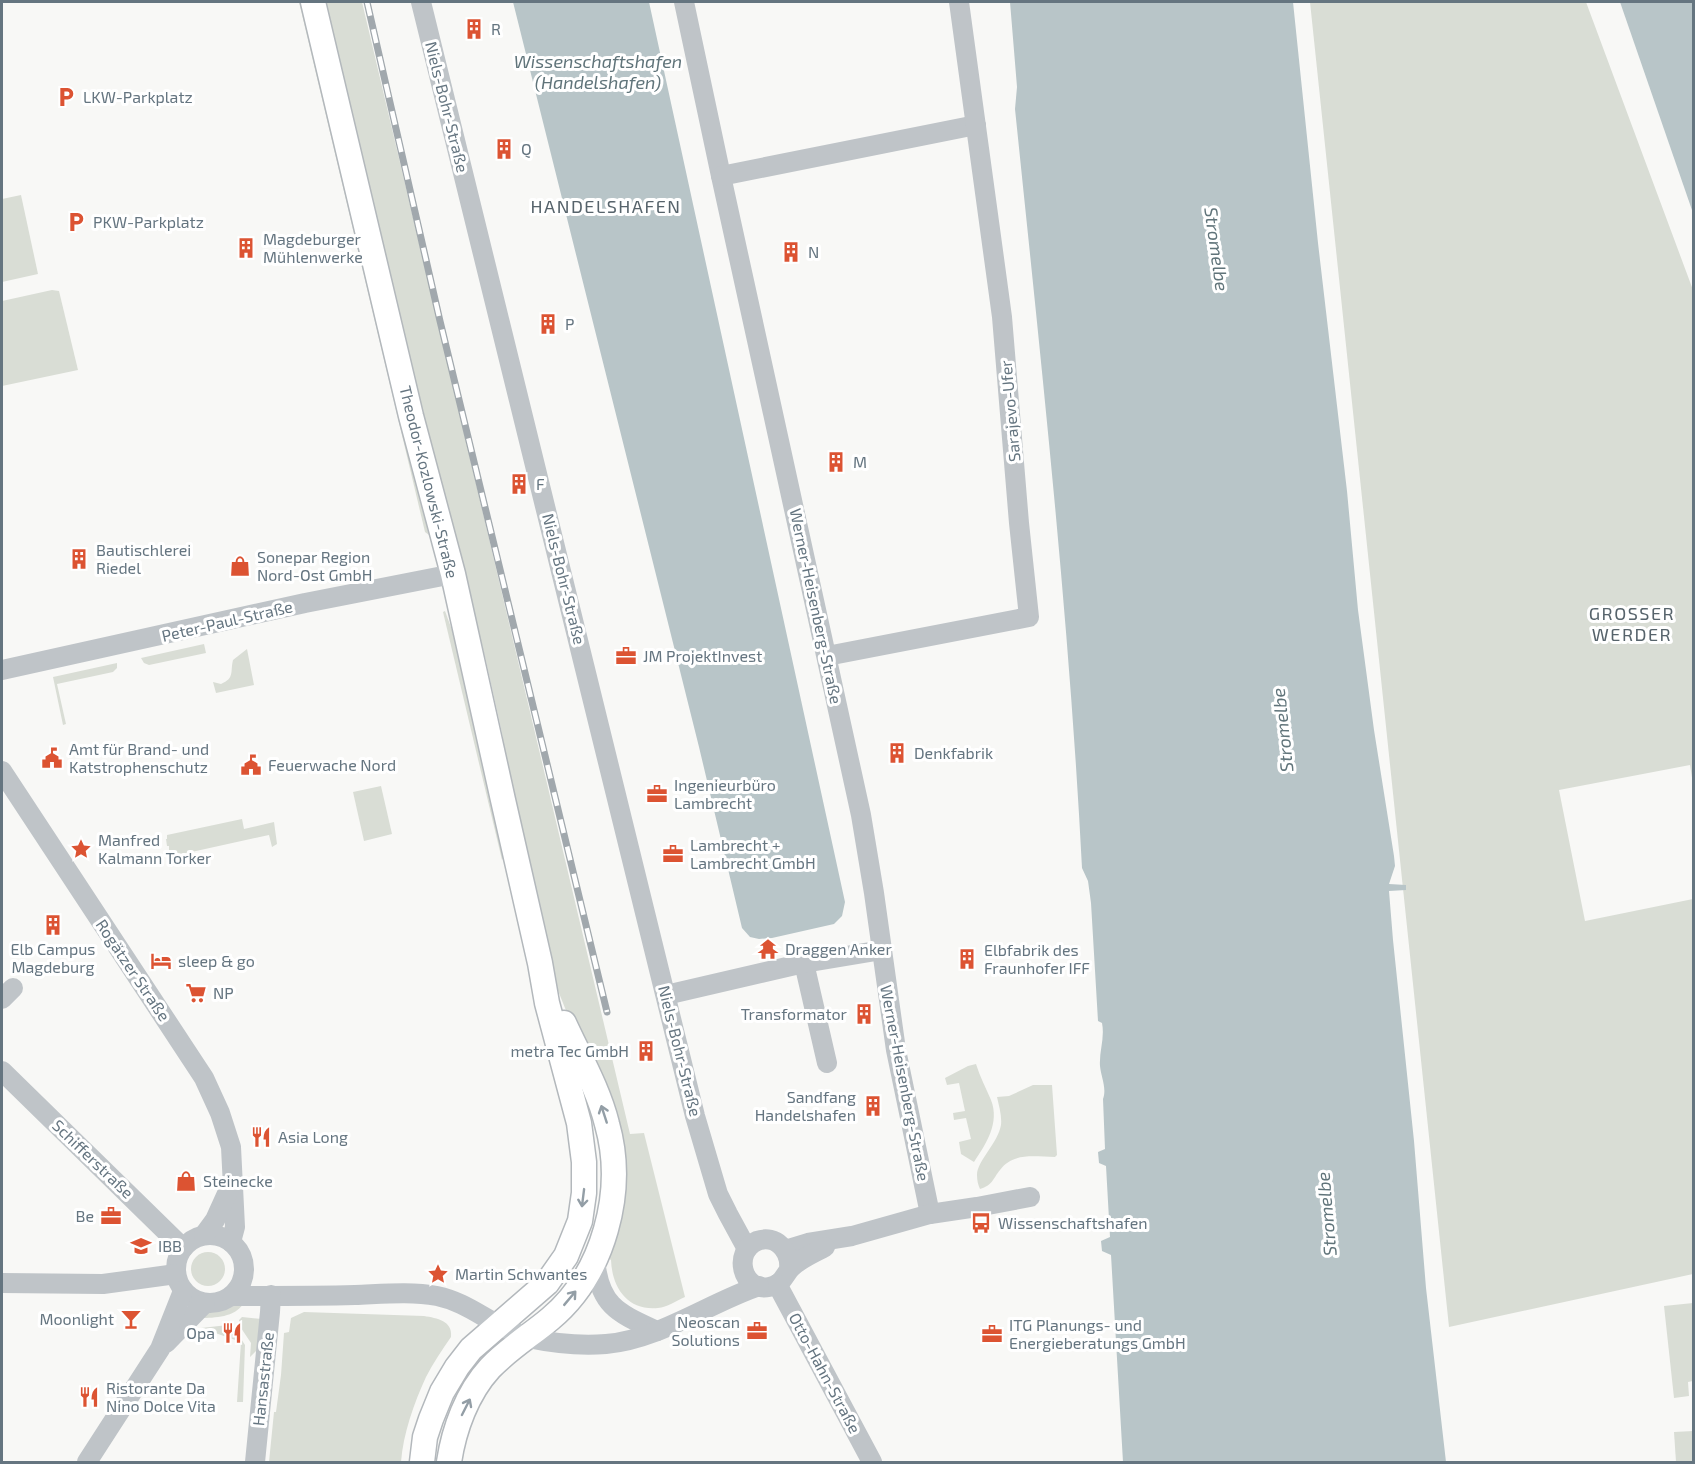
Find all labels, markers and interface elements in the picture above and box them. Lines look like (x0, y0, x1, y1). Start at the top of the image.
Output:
building icon: R (462, 17, 486, 41)
place label: R (491, 19, 501, 38)
street label: Niels-Bohr-Straße (422, 39, 473, 174)
water label: Wissenschaftshafen (Handelshafen) (514, 50, 682, 93)
parking icon: LKW-Parkplatz (54, 85, 78, 109)
place label: LKW-Parkplatz (83, 87, 193, 106)
building icon: Q (492, 137, 516, 161)
place label: Q (521, 139, 532, 159)
district label: HANDELSHAFEN (531, 195, 681, 217)
water label: Stromelbe (1200, 205, 1234, 293)
parking icon: PKW-Parkplatz (64, 210, 88, 234)
place label: PKW-Parkplatz (93, 212, 204, 231)
place label: Magdeburger Mühlenwerke (263, 229, 363, 266)
building icon: Magdeburger Mühlenwerke (234, 236, 258, 260)
building icon: N (779, 240, 803, 264)
place label: N (808, 242, 819, 261)
building icon: P (536, 312, 560, 336)
place label: P (565, 314, 574, 333)
street label: Sarajevo-Ufer (996, 359, 1024, 463)
street label: Theodor-Kozlowski-Straße (396, 384, 463, 580)
building icon: M (824, 450, 848, 474)
place label: M (853, 452, 867, 471)
building icon: F (507, 472, 531, 496)
place label: F (536, 474, 545, 493)
street label: Werner-Heisenberg-Straße (786, 506, 847, 705)
street label: Niels-Bohr-Straße (539, 511, 590, 646)
place label: Bautischlerei Riedel (96, 540, 191, 577)
building icon: Bautischlerei Riedel (67, 547, 91, 571)
place label: Sonepar Region Nord-Ost GmbH (257, 547, 372, 584)
shop icon: Sonepar Region Nord-Ost GmbH (228, 554, 252, 578)
street label: Peter-Paul-Straße (160, 596, 294, 645)
district label: GROSSER WERDER (1589, 602, 1675, 645)
office icon: JM ProjektInvest (614, 644, 638, 668)
place label: JM ProjektInvest (643, 646, 762, 666)
water label: Stromelbe (1267, 687, 1297, 773)
place label: Amt für Brand- und Katstrophenschutz (69, 739, 209, 776)
building icon: Denkfabrik (885, 741, 909, 765)
place label: Denkfabrik (914, 743, 993, 762)
public building icon: Amt für Brand- und Katstrophenschutz (40, 746, 64, 770)
public building icon: Feuerwache Nord (239, 753, 263, 777)
place label: Feuerwache Nord (268, 755, 396, 774)
place label: Ingenieurbüro Lambrecht (674, 775, 776, 812)
office icon: Ingenieurbüro Lambrecht (645, 782, 669, 806)
place label: Manfred Kalmann Torker (98, 830, 212, 867)
place label: Lambrecht + Lambrecht GmbH (690, 835, 816, 872)
place icon: Manfred Kalmann Torker (69, 837, 93, 861)
office icon: Lambrecht + Lambrecht GmbH (661, 842, 685, 866)
building icon: Elb Campus Magdeburg (41, 913, 65, 937)
street label: Rogätzer Straße (92, 915, 174, 1024)
temple icon: Draggen Anker (756, 937, 780, 961)
place label: Elb Campus Magdeburg (11, 939, 95, 976)
place label: Draggen Anker (785, 939, 892, 958)
place label: Elbfabrik des Fraunhofer IFF (984, 940, 1090, 977)
building icon: Elbfabrik des Fraunhofer IFF (955, 947, 979, 971)
hotel icon: sleep & go (149, 949, 173, 973)
place label: sleep & go (178, 951, 255, 970)
supermarket icon: NP (184, 981, 208, 1005)
place label: NP (213, 983, 234, 1002)
street label: Niels-Bohr-Straße (655, 983, 706, 1118)
street label: Werner-Heisenberg-Straße (877, 983, 934, 1183)
building icon: Transformator (852, 1002, 876, 1026)
place label: Transformator (741, 1004, 848, 1023)
building icon: metra Tec GmbH (634, 1039, 658, 1063)
place label: metra Tec GmbH (511, 1041, 629, 1060)
place label: Sandfang Handelshafen (755, 1087, 856, 1124)
building icon: Sandfang Handelshafen (861, 1094, 885, 1118)
one-way arrow (598, 1106, 609, 1124)
street label: Schifferstraße (49, 1115, 138, 1202)
restaurant icon: Asia Long (249, 1125, 273, 1149)
place label: Asia Long (278, 1127, 348, 1146)
shop icon: Steinecke (174, 1169, 198, 1193)
place label: Steinecke (203, 1171, 273, 1190)
water label: Stromelbe (1311, 1171, 1341, 1257)
one-way arrow (578, 1188, 589, 1208)
office icon: Be (99, 1204, 123, 1228)
place label: Be (75, 1206, 94, 1225)
bus stop icon: Wissenschaftshafen (969, 1211, 993, 1235)
place label: Wissenschaftshafen (998, 1213, 1148, 1232)
school or university icon: IBB (129, 1234, 153, 1258)
place label: IBB (158, 1236, 182, 1255)
place icon: Martin Schwantes (426, 1262, 450, 1286)
place label: Martin Schwantes (455, 1264, 587, 1283)
one-way arrow (563, 1291, 577, 1306)
bar icon: Moonlight (119, 1307, 143, 1331)
place label: Moonlight (39, 1309, 114, 1328)
street label: Otto-Hahn-Straße (786, 1309, 865, 1436)
place label: Neoscan Solutions (671, 1312, 740, 1349)
place label: ITG Planungs- und Energieberatungs GmbH (1009, 1315, 1186, 1352)
office icon: Neoscan Solutions (745, 1319, 769, 1343)
restaurant icon: Opa (220, 1321, 244, 1345)
office icon: ITG Planungs- und Energieberatungs GmbH (980, 1322, 1004, 1346)
place label: Opa (186, 1323, 215, 1342)
street label: Hansastraße (248, 1331, 277, 1427)
place label: Ristorante Da Nino Dolce Vita (106, 1378, 216, 1415)
restaurant icon: Ristorante Da Nino Dolce Vita (77, 1385, 101, 1409)
one-way arrow (460, 1398, 472, 1416)

